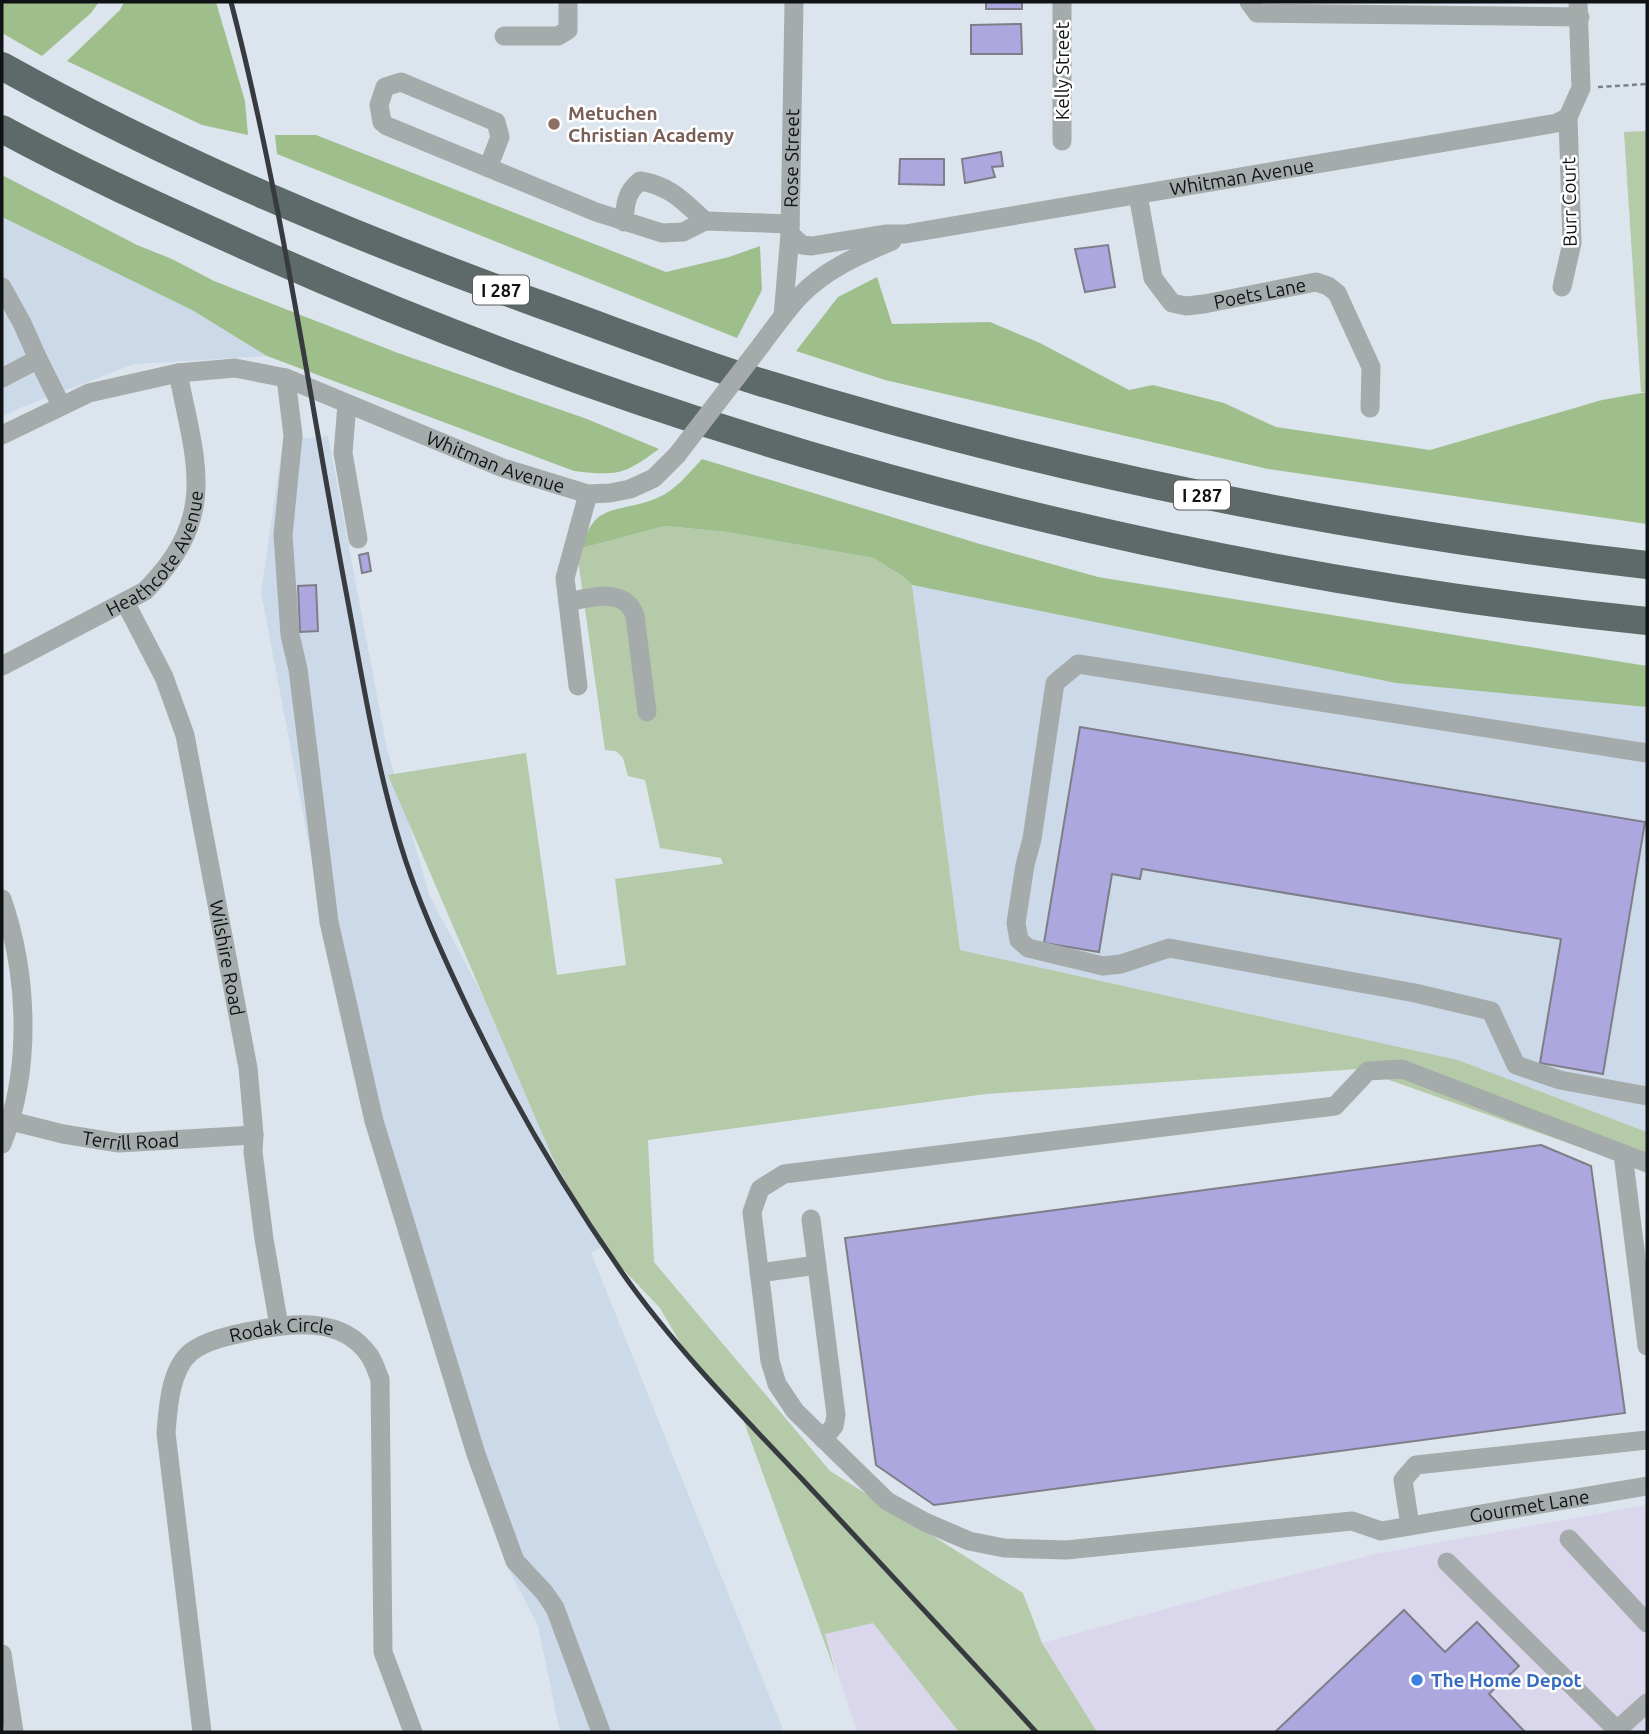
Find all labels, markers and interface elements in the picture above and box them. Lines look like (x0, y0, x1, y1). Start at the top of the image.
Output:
street label: Kelly Street (1051, 21, 1073, 120)
place label: Metuchen Christian Academy (568, 102, 734, 146)
street label: Rose Street (779, 108, 803, 208)
marker: Metuchen Christian Academy (546, 116, 562, 132)
street label: Whitman Avenue (1168, 154, 1316, 200)
street label: Burr Court (1557, 156, 1581, 247)
street label: Poets Lane (1212, 273, 1308, 313)
road number: I 287 (473, 276, 529, 304)
street label: Whitman Avenue (423, 426, 567, 497)
road number: I 287 (1174, 480, 1230, 509)
street label: Heathcote Avenue (102, 489, 207, 620)
street label: Wilshire Road (205, 898, 249, 1017)
street label: Terrill Road (81, 1126, 180, 1154)
street label: Rodak Circle (227, 1314, 337, 1346)
street label: Gourmet Lane (1468, 1485, 1591, 1527)
place label: The Home Depot (1431, 1669, 1582, 1691)
marker: The Home Depot (1409, 1672, 1425, 1688)

